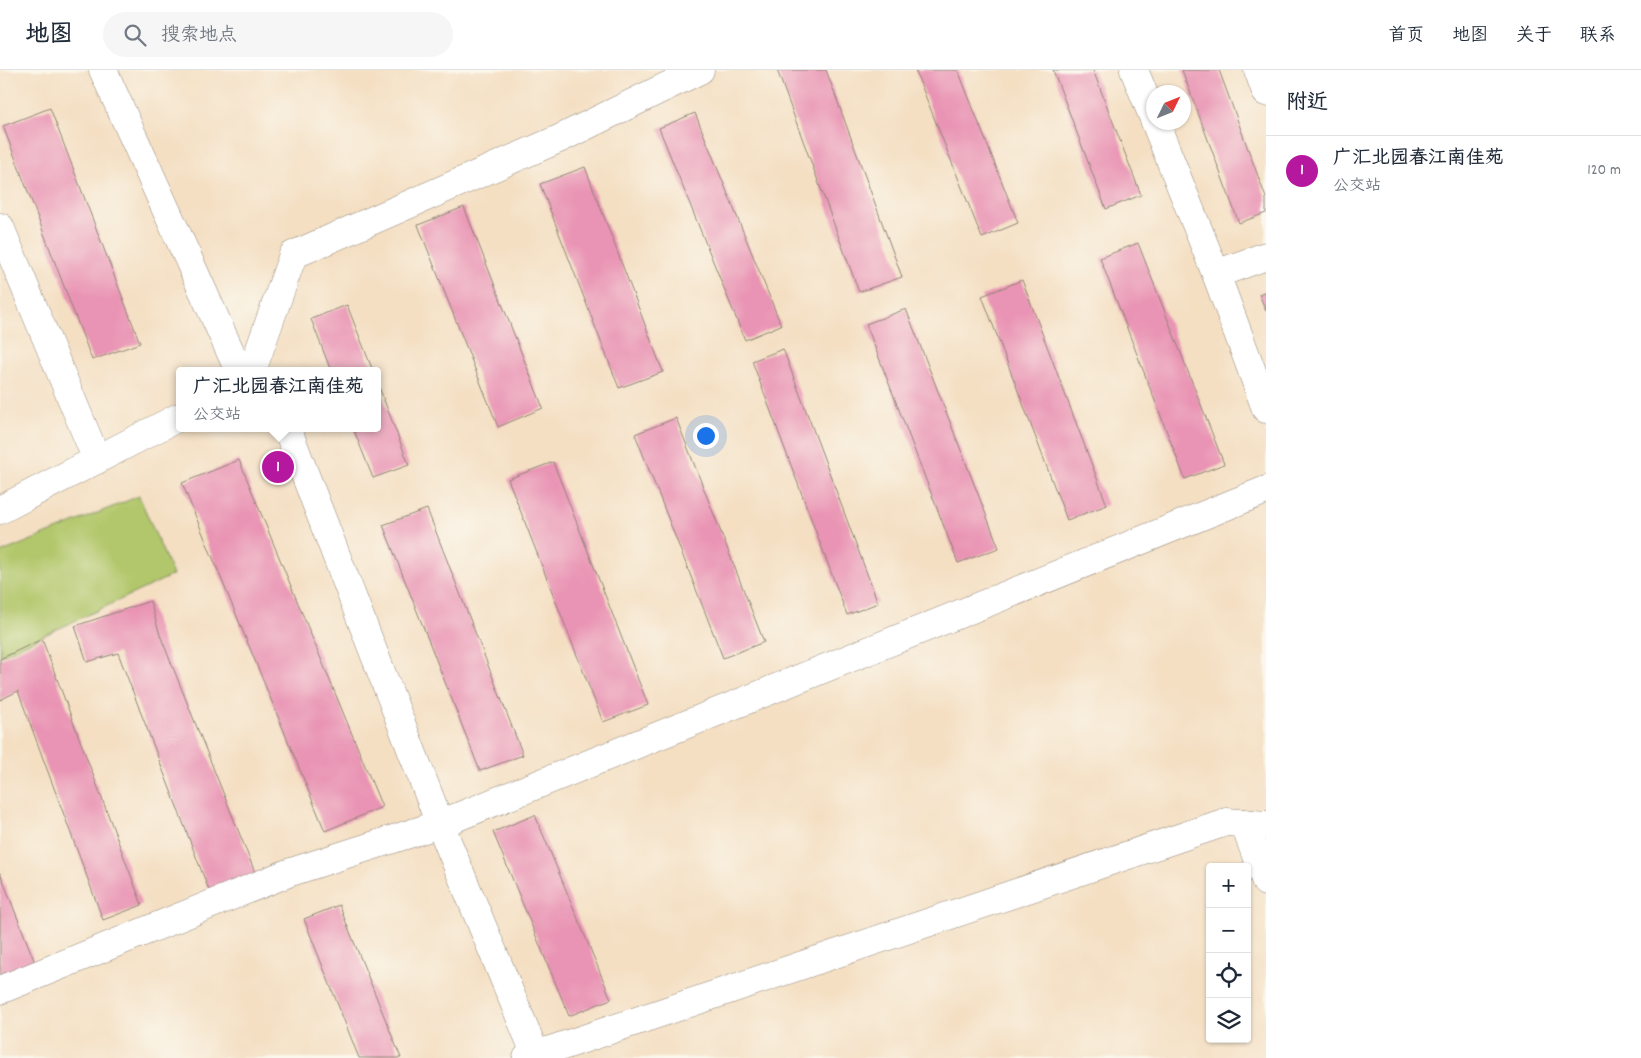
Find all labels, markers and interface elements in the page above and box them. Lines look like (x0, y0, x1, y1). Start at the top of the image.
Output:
search box (103, 12, 453, 57)
text: 地图 (25, 19, 73, 53)
icon: search (121, 21, 149, 49)
text: 搜索地点 (161, 23, 237, 50)
text: 首页 (1388, 24, 1424, 49)
text: 地图 (1452, 24, 1488, 49)
text: 关于 (1516, 24, 1552, 49)
text: 联系 (1580, 24, 1616, 49)
north arrow (1146, 85, 1191, 130)
text: 附近 (1286, 89, 1328, 119)
text: 广汇北园春江南佳苑 (1333, 146, 1504, 173)
text: 1 (1300, 159, 1304, 182)
text: 120 m (1587, 159, 1621, 182)
text: 公交站 (1333, 175, 1381, 198)
popup (176, 367, 381, 432)
text: 广汇北园春江南佳苑 (193, 375, 364, 402)
text: 公交站 (193, 404, 241, 427)
your location (693, 423, 719, 449)
pin: 1 (262, 448, 294, 486)
map controls (1206, 863, 1251, 1043)
button: + (1206, 863, 1251, 908)
button: − (1206, 908, 1251, 953)
button: locate (1206, 953, 1251, 998)
button: layers (1206, 998, 1251, 1043)

